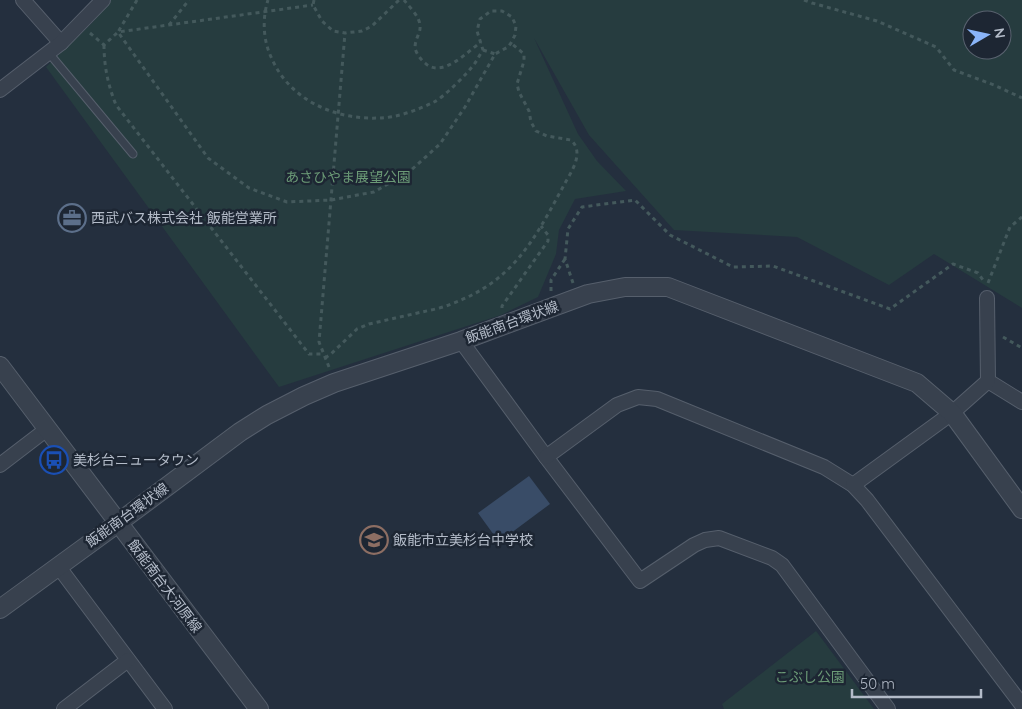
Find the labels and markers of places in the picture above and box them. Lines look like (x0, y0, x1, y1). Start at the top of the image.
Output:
office icon: 西武バス株式会社 飯能営業所 (57, 203, 87, 233)
place label: 西武バス株式会社 飯能営業所 (91, 209, 277, 227)
bus stop icon: 美杉台ニュータウン (39, 445, 69, 475)
place label: 美杉台ニュータウン (73, 451, 199, 469)
school or university icon: 飯能市立美杉台中学校 (359, 525, 389, 555)
place label: 飯能市立美杉台中学校 (393, 531, 533, 549)

